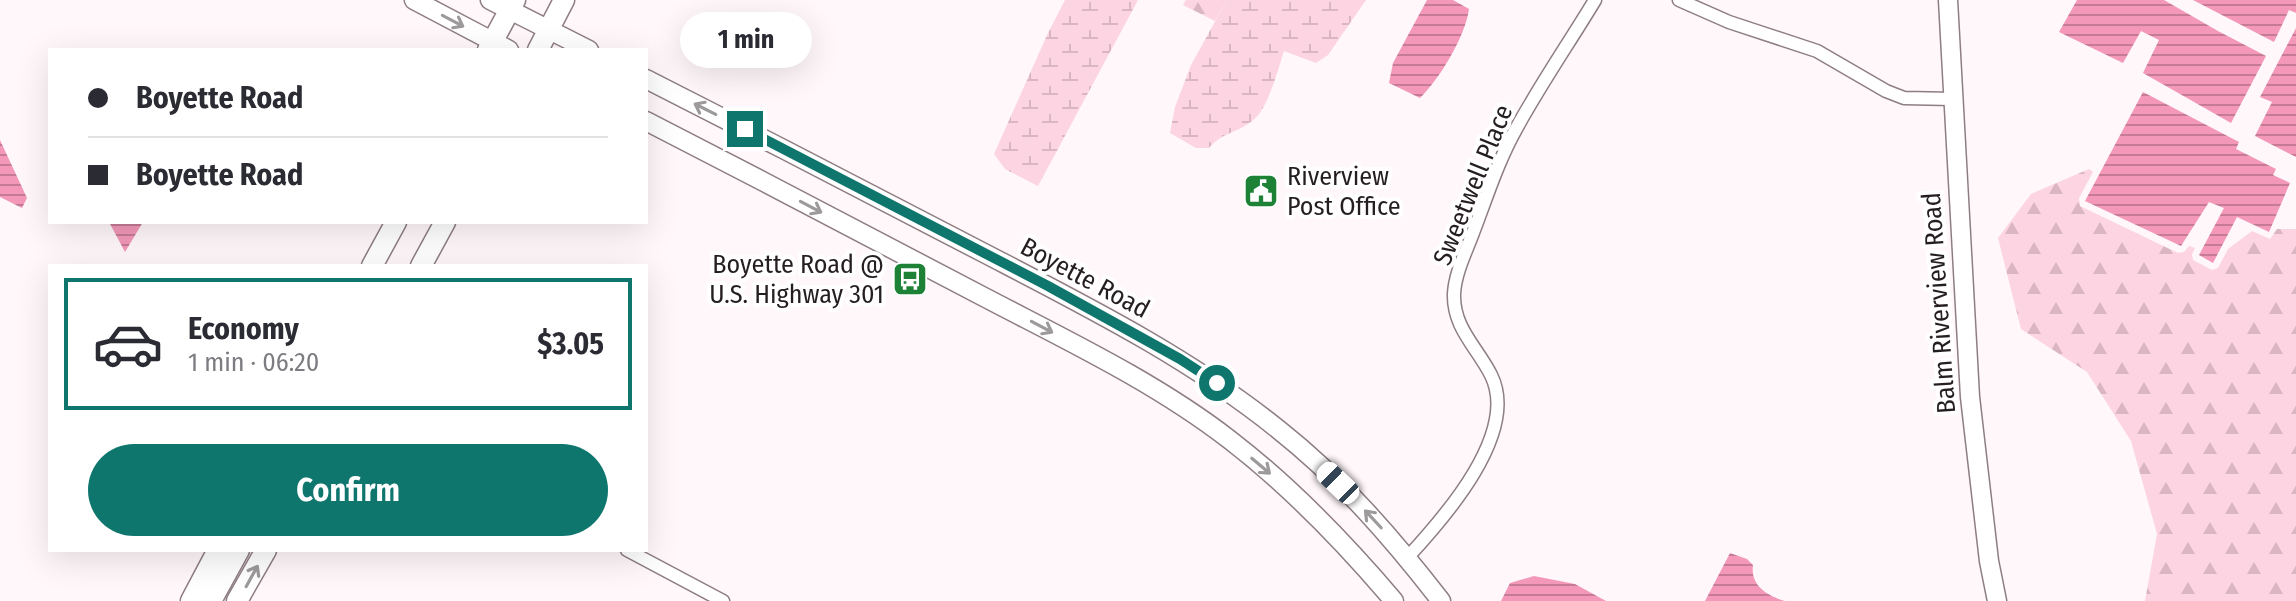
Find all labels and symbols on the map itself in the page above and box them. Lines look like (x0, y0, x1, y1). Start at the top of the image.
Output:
one-way arrow (441, 13, 465, 29)
callout: 1 min (679, 13, 811, 69)
one-way arrow (694, 100, 718, 116)
street label: Sweetwell Place (1427, 100, 1519, 270)
route end (727, 111, 763, 147)
place label: Riverview Post Office (1287, 161, 1401, 222)
public building icon: Riverview Post Office (1242, 172, 1280, 210)
street label: Balm Riverview Road (1916, 191, 1962, 415)
one-way arrow (799, 199, 823, 215)
street label: Boyette Road (1015, 231, 1155, 325)
place label: Boyette Road @ U.S. Highway 301 (709, 249, 884, 310)
bus stop icon: Boyette Road @ U.S. Highway 301 (891, 260, 929, 298)
one-way arrow (1029, 320, 1053, 336)
route start (1199, 365, 1235, 401)
one-way arrow (1250, 457, 1271, 474)
car (1312, 458, 1364, 508)
one-way arrow (1365, 510, 1383, 530)
one-way arrow (244, 564, 260, 588)

